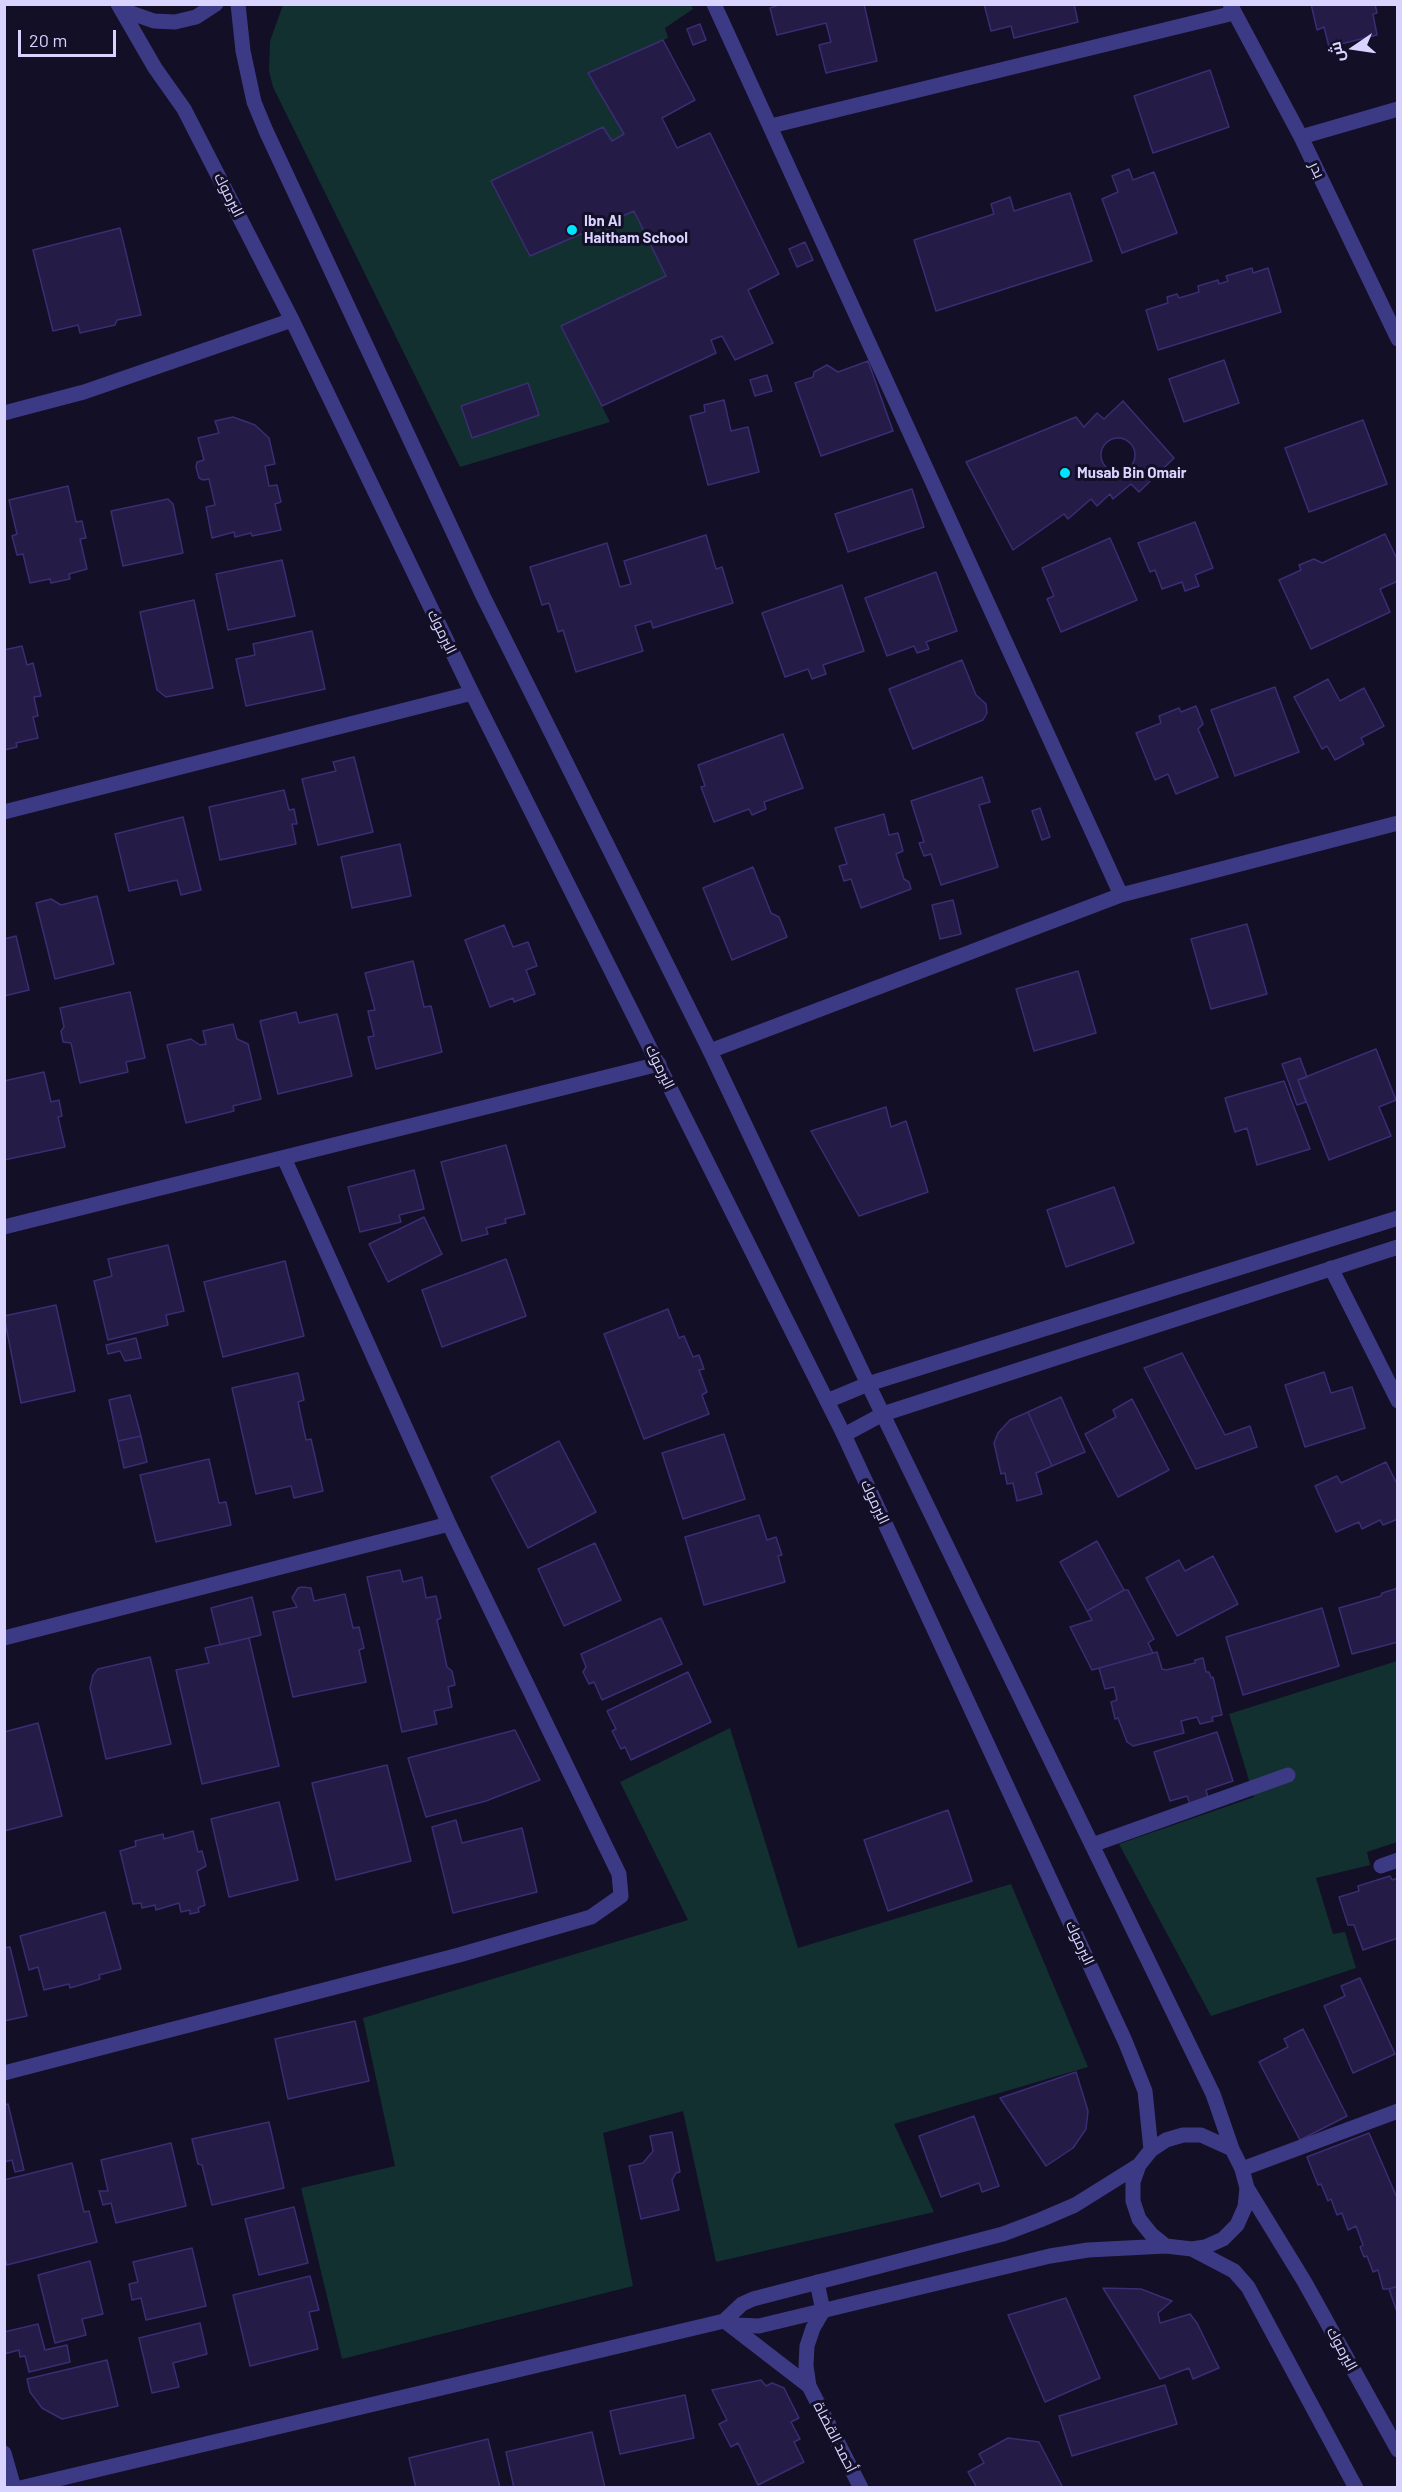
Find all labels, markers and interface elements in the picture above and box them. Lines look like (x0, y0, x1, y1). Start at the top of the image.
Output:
scale bar (21, 18, 118, 56)
north arrow (1324, 18, 1384, 78)
text: 20 m (29, 29, 67, 51)
text: ش (1324, 40, 1348, 64)
street label: بدر (1305, 159, 1329, 181)
street label: اليرموك (210, 170, 248, 220)
place label: Ibn Al Haitham School (584, 212, 688, 247)
marker: Ibn Al Haitham School (565, 223, 579, 237)
place label: Musab Bin Omair (1077, 464, 1186, 482)
marker: Musab Bin Omair (1058, 466, 1072, 480)
street label: اليرموك (424, 607, 460, 657)
street label: اليرموك (642, 1042, 678, 1092)
street label: اليرموك (857, 1477, 893, 1527)
street label: اليرموك (1062, 1918, 1098, 1968)
street label: اليرموك (1323, 2324, 1361, 2374)
street label: أحمد القضاة (809, 2399, 861, 2475)

